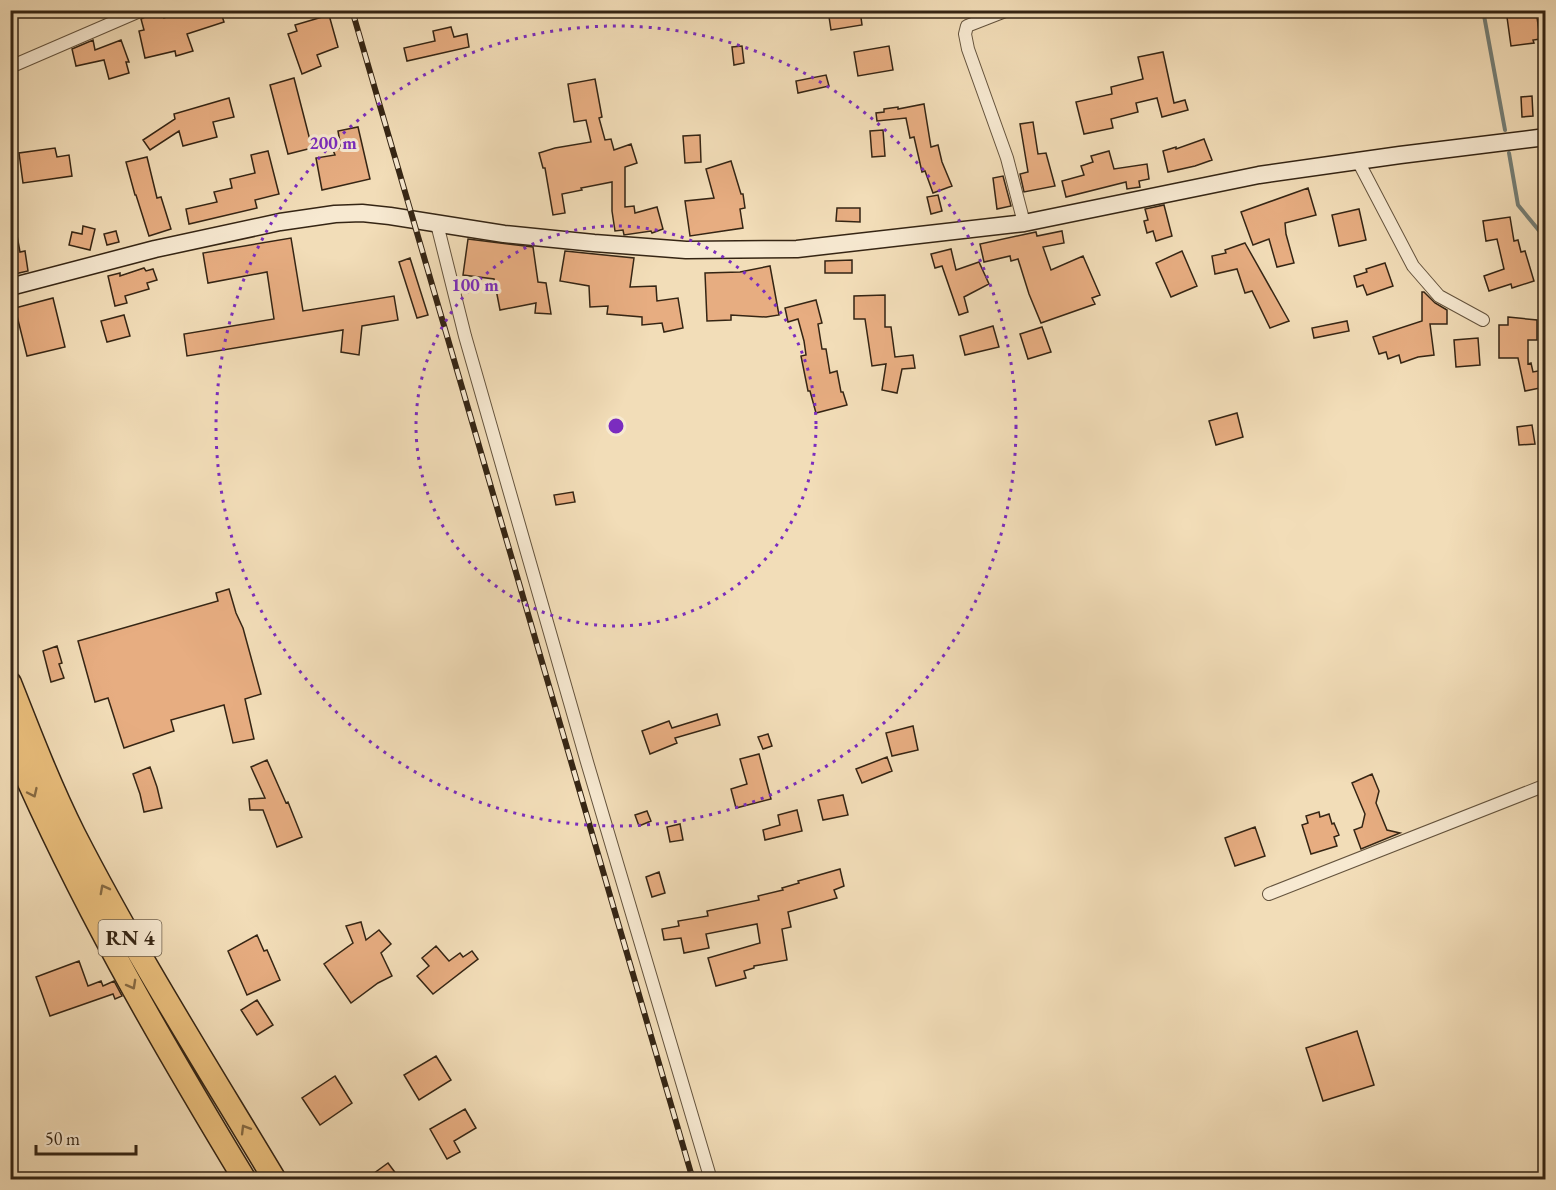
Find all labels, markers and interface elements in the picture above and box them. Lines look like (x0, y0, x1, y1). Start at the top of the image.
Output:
text: 200 m (309, 131, 357, 154)
text: 100 m (451, 273, 499, 296)
centre of rings (606, 416, 626, 436)
one-way arrow (26, 787, 38, 798)
one-way arrow (100, 885, 111, 895)
road number: RN 4 (98, 920, 162, 956)
one-way arrow (125, 979, 136, 989)
scale bar (36, 1118, 136, 1156)
one-way arrow (241, 1125, 252, 1135)
text: 50 m (45, 1127, 80, 1150)

